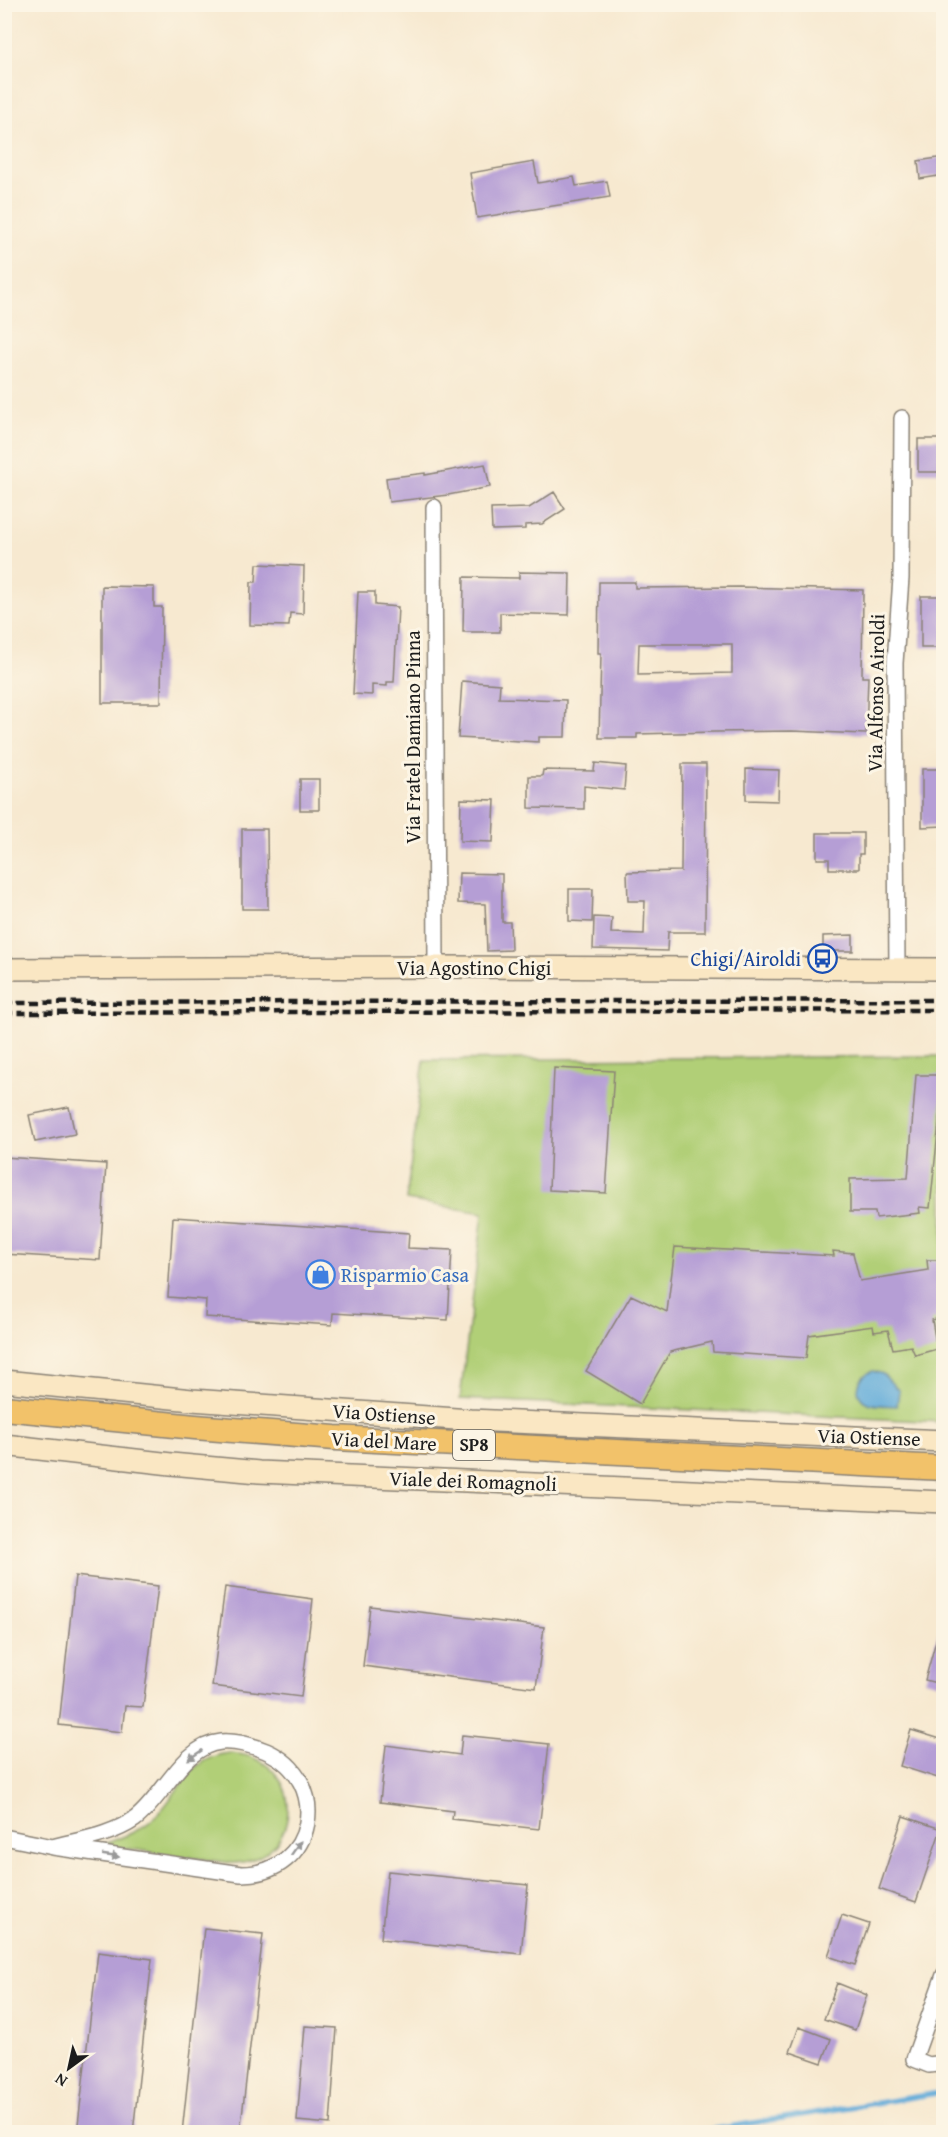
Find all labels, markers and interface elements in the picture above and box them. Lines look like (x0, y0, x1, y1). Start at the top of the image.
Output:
street label: Via Alfonso Airoldi (860, 613, 891, 772)
street label: Via Fratel Damiano Pinna (398, 630, 427, 844)
bus stop icon: Chigi/Airoldi (806, 943, 838, 975)
place label: Chigi/Airoldi (690, 944, 801, 973)
street label: Via Agostino Chigi (397, 953, 552, 982)
shop icon: Risparmio Casa (304, 1259, 336, 1291)
place label: Risparmio Casa (341, 1260, 469, 1289)
street label: Via Ostiense (332, 1395, 437, 1432)
street label: Via Ostiense (817, 1420, 921, 1453)
street label: Via del Mare (330, 1423, 438, 1458)
road number: SP8 (453, 1430, 495, 1460)
street label: Viale dei Romagnoli (389, 1463, 558, 1498)
one-way arrow (187, 1749, 203, 1761)
one-way arrow (290, 1841, 302, 1857)
one-way arrow (102, 1851, 121, 1860)
north arrow (39, 2038, 99, 2098)
text: N (50, 2067, 72, 2094)

